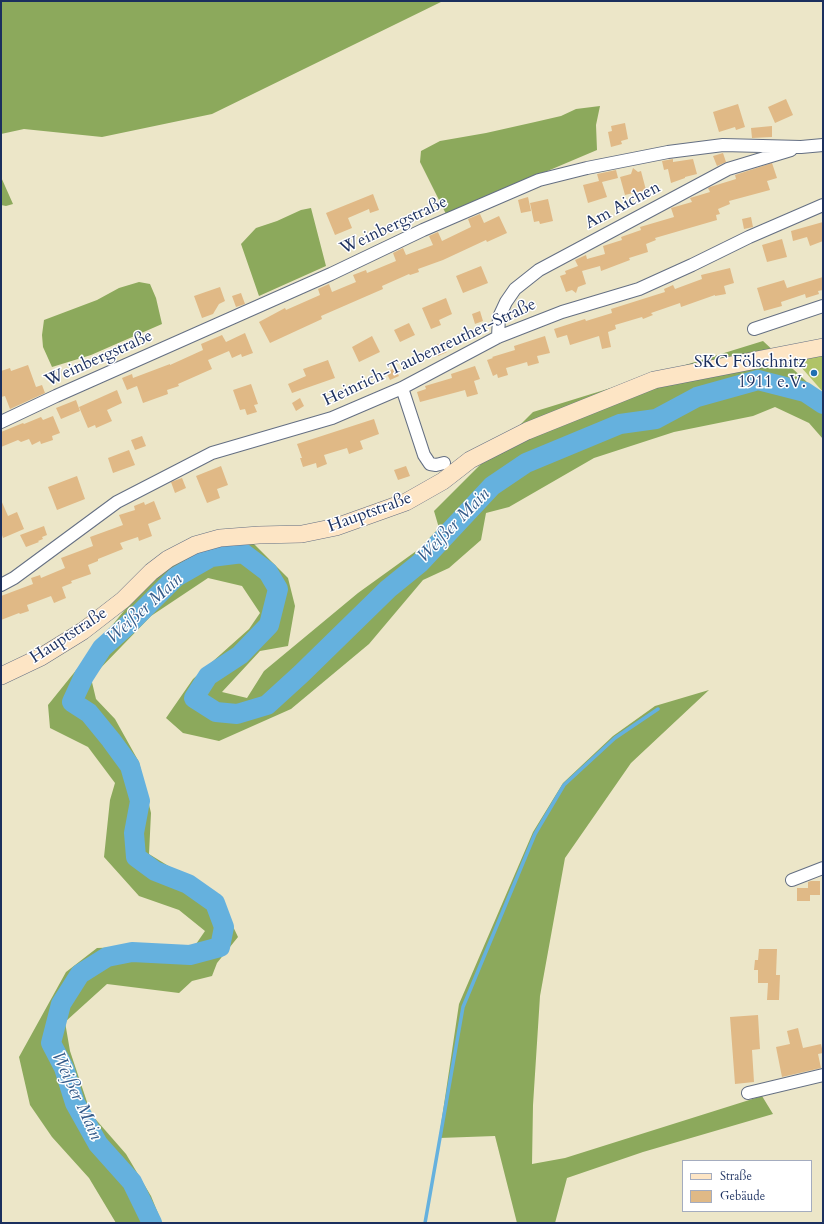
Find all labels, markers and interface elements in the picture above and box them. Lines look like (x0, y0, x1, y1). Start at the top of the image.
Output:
street label: Am Aichen (582, 178, 664, 234)
street label: Weinbergstraße (337, 192, 451, 260)
street label: Heinrich-Taubenreuther-Straße (320, 295, 540, 411)
street label: Weinbergstraße (42, 326, 156, 392)
place label: SKC Fölschnitz 1911 e.V. (694, 353, 806, 393)
marker: SKC Fölschnitz 1911 e.V. (809, 368, 819, 378)
water label: Weißer Main (413, 484, 495, 568)
street label: Hauptstraße (325, 488, 415, 538)
water label: Weißer Main (102, 569, 188, 649)
street label: Hauptstraße (27, 604, 111, 668)
water label: Weißer Main (46, 1048, 106, 1144)
legend (682, 1160, 812, 1212)
text: Straße (720, 1168, 752, 1184)
text: Gebäude (720, 1188, 765, 1204)

